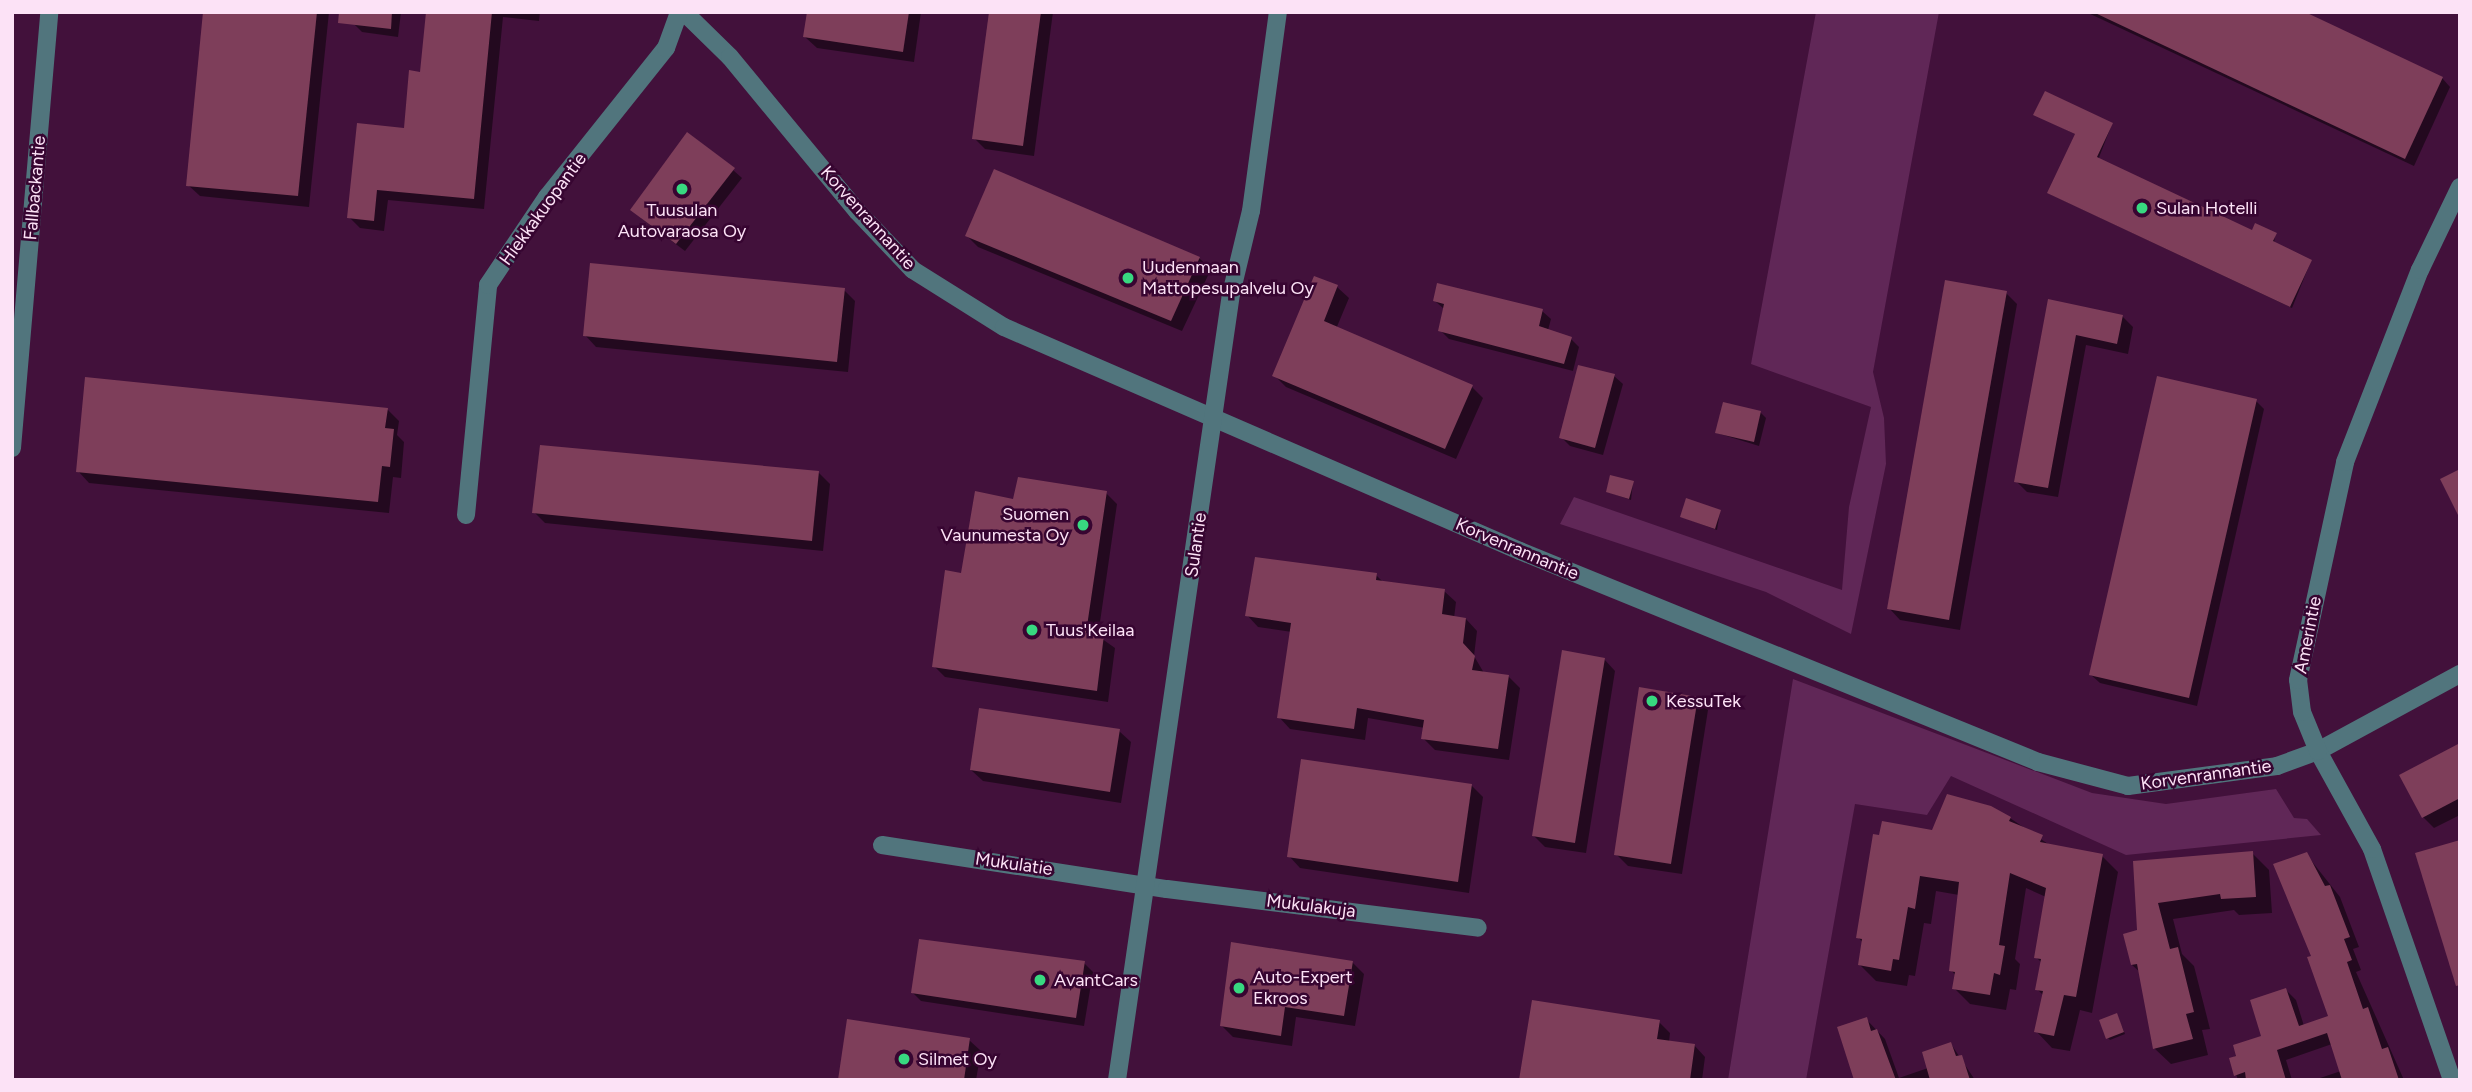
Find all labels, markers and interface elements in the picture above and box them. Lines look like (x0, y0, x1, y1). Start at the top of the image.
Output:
street label: Fallbackantie (20, 135, 50, 241)
street label: Hiekkakuopantie (495, 149, 591, 269)
street label: Korvenrannantie (816, 162, 920, 274)
marker: Tuusulan Autovaraosa Oy (674, 181, 690, 197)
place label: Sulan Hotelli (2156, 197, 2257, 219)
place label: Tuusulan Autovaraosa Oy (618, 200, 746, 242)
marker: Sulan Hotelli (2134, 200, 2150, 216)
place label: Uudenmaan Mattopesupalvelu Oy (1142, 257, 1314, 300)
marker: Uudenmaan Mattopesupalvelu Oy (1120, 270, 1136, 286)
place label: Suomen Vaunumesta Oy (941, 504, 1069, 546)
street label: Sulantie (1181, 511, 1211, 579)
street label: Korvenrannantie (1452, 513, 1582, 585)
marker: Suomen Vaunumesta Oy (1075, 517, 1091, 533)
street label: Amerintie (2290, 594, 2326, 676)
place label: Tuus'Keilaa (1046, 619, 1134, 641)
marker: Tuus'Keilaa (1024, 622, 1040, 638)
place label: KessuTek (1666, 690, 1741, 712)
marker: KessuTek (1644, 693, 1660, 709)
street label: Korvenrannantie (2139, 755, 2273, 795)
street label: Mukulatie (974, 848, 1054, 880)
street label: Mukulakuja (1265, 890, 1357, 922)
place label: Auto-Expert Ekroos (1253, 967, 1352, 1010)
place label: AvantCars (1054, 969, 1138, 991)
marker: AvantCars (1032, 972, 1048, 988)
marker: Auto-Expert Ekroos (1231, 980, 1247, 996)
place label: Silmet Oy (918, 1048, 997, 1070)
marker: Silmet Oy (896, 1051, 912, 1067)

